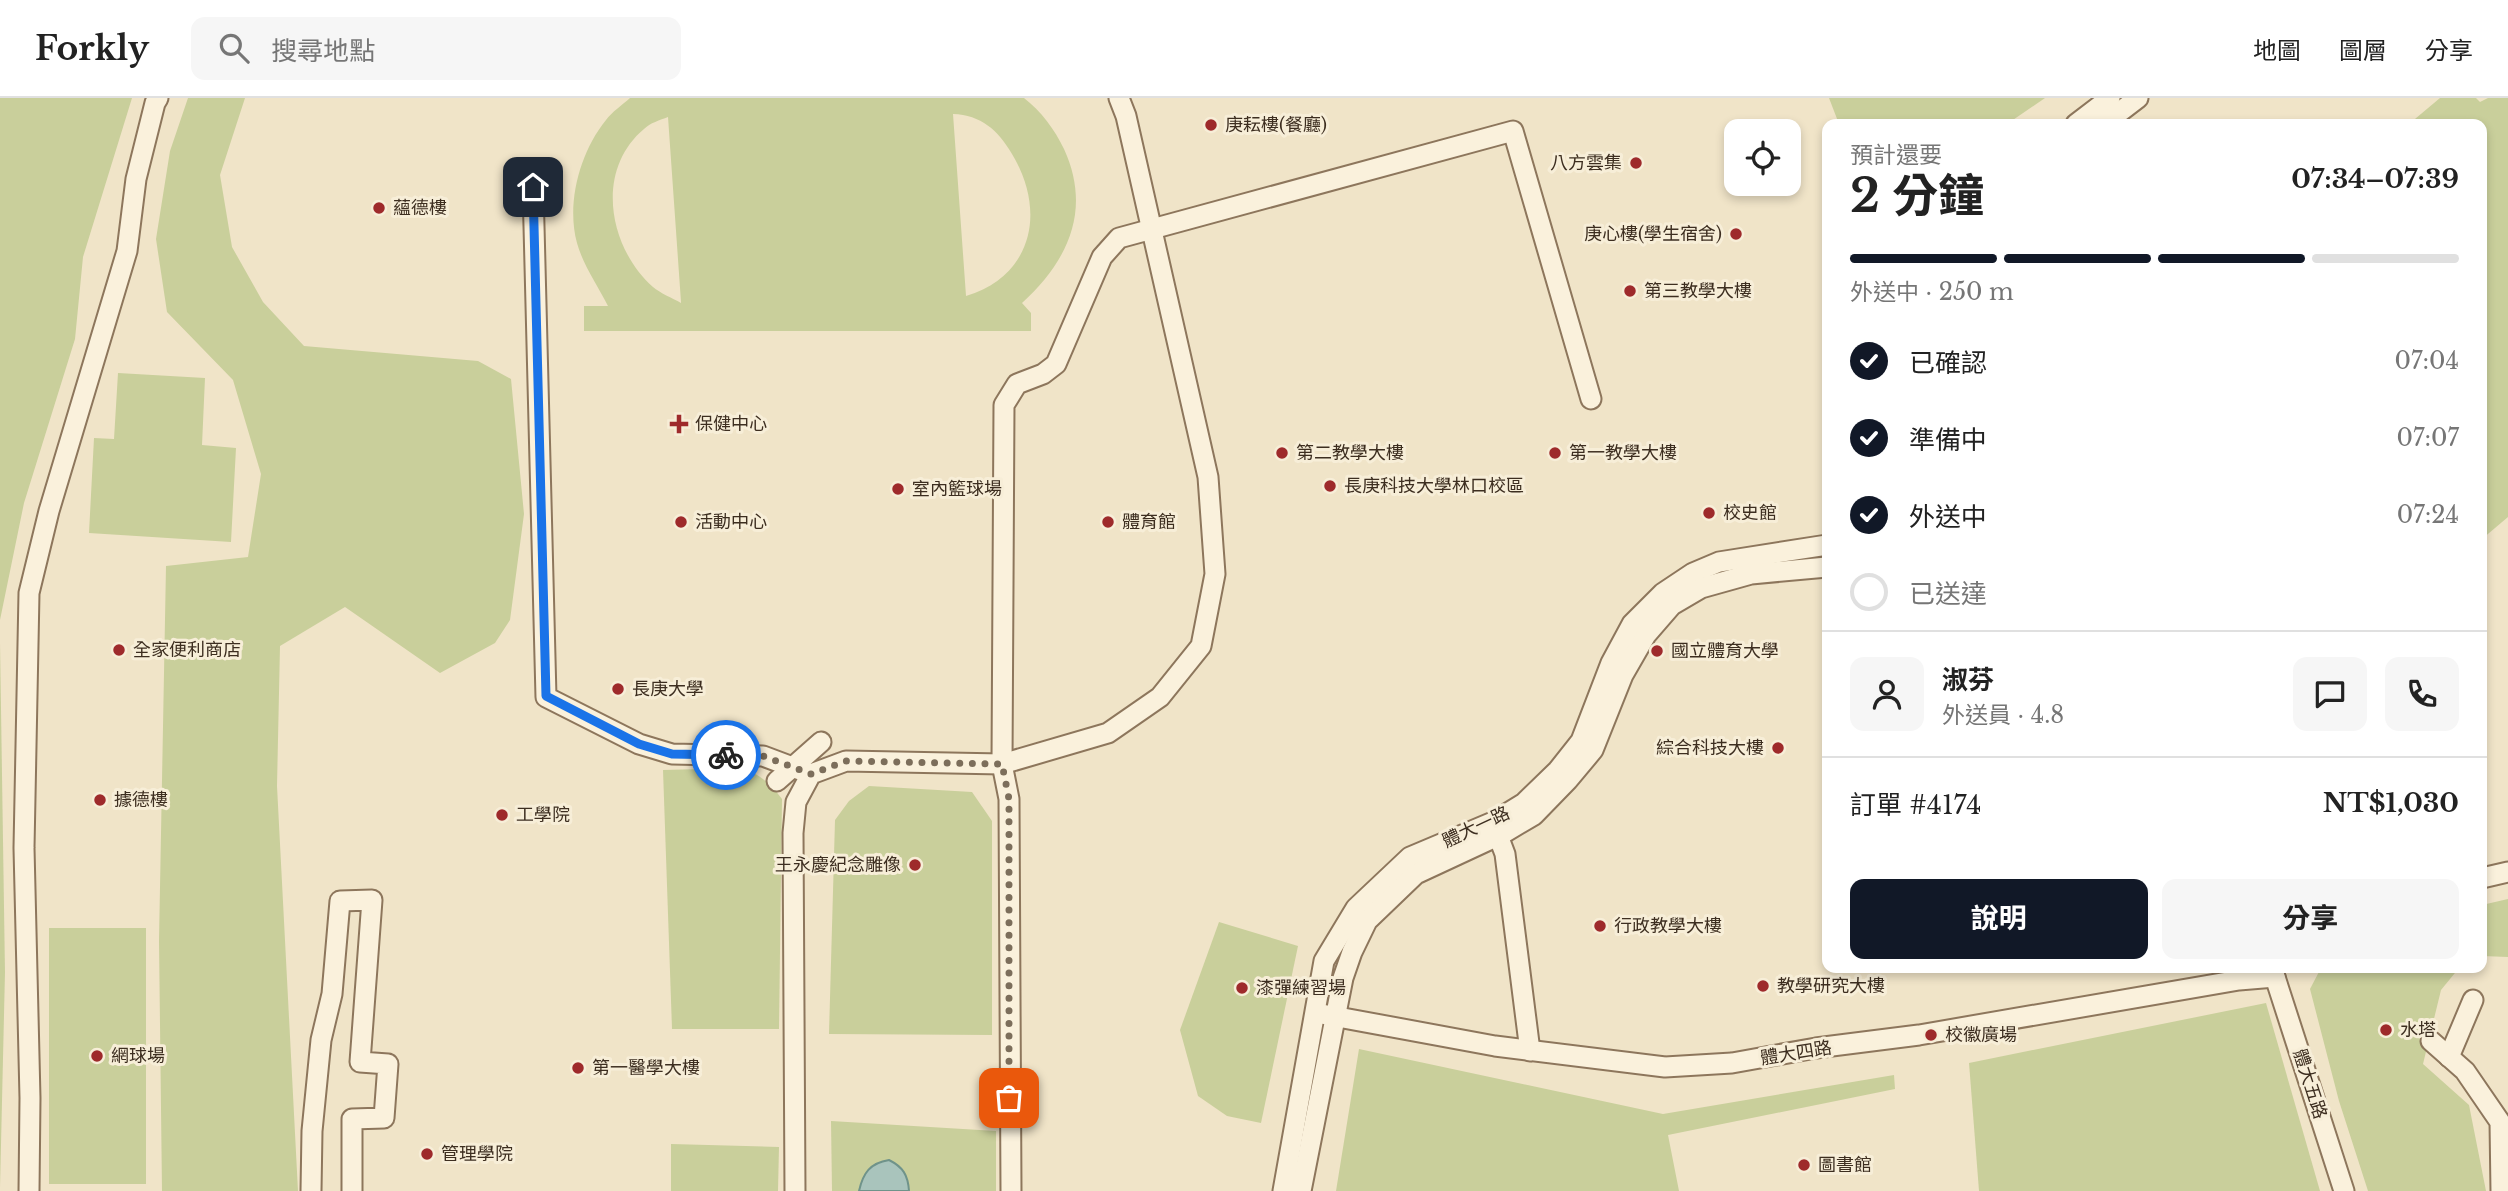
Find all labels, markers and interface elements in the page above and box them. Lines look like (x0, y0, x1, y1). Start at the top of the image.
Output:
search box (191, 17, 681, 80)
text: Forkly (35, 28, 149, 69)
icon: search (215, 29, 253, 67)
text: 搜尋地點 (271, 35, 375, 67)
text: 地圖 (2253, 36, 2301, 65)
text: 圖層 (2339, 36, 2387, 65)
text: 分享 (2425, 36, 2473, 65)
place label: 庚耘樓(餐廳) (1225, 114, 1327, 136)
marker: 庚耘樓(餐廳) (1203, 117, 1219, 133)
map controls (1724, 119, 1801, 196)
button: locate (1724, 119, 1801, 196)
text: 預計還要 (1850, 141, 1942, 169)
place label: 八方雲集 (1550, 152, 1622, 174)
marker: 八方雲集 (1628, 155, 1644, 171)
pin (503, 157, 563, 217)
text: 07:34–07:39 (2291, 163, 2459, 195)
text: 2 分鐘 (1850, 167, 1984, 224)
icon: home (514, 168, 552, 206)
place label: 蘊德樓 (393, 197, 447, 219)
marker: 蘊德樓 (371, 200, 387, 216)
place label: 庚心樓(學生宿舍) (1584, 223, 1722, 245)
marker: 庚心樓(學生宿舍) (1728, 226, 1744, 242)
text: 外送中 · 250 m (1850, 278, 2014, 306)
place label: 第三教學大樓 (1644, 280, 1752, 302)
marker: 第三教學大樓 (1622, 283, 1638, 299)
icon: check (1850, 342, 1888, 380)
text: 已確認 (1909, 347, 1987, 379)
text: 07:04 (2395, 347, 2459, 375)
place label: 保健中心 (695, 413, 767, 435)
marker: 保健中心 (669, 414, 689, 434)
icon: check (1850, 419, 1888, 457)
text: 準備中 (1909, 424, 1987, 456)
text: 07:07 (2397, 424, 2459, 452)
place label: 第二教學大樓 (1296, 442, 1404, 464)
place label: 第一教學大樓 (1569, 442, 1677, 464)
marker: 第二教學大樓 (1274, 445, 1290, 461)
marker: 第一教學大樓 (1547, 445, 1563, 461)
place label: 長庚科技大學林口校區 (1344, 475, 1524, 497)
place label: 室內籃球場 (912, 478, 1002, 500)
marker: 長庚科技大學林口校區 (1322, 478, 1338, 494)
marker: 室內籃球場 (890, 481, 906, 497)
icon: check (1850, 496, 1888, 534)
text: 外送中 (1909, 501, 1987, 533)
text: 07:24 (2397, 501, 2459, 529)
place label: 校史館 (1723, 502, 1777, 524)
marker: 校史館 (1701, 505, 1717, 521)
place label: 活動中心 (695, 511, 767, 533)
place label: 體育館 (1122, 511, 1176, 533)
marker: 活動中心 (673, 514, 689, 530)
marker: 體育館 (1100, 514, 1116, 530)
text: 已送達 (1909, 578, 1987, 610)
place label: 全家便利商店 (133, 639, 241, 661)
place label: 國立體育大學 (1671, 640, 1779, 662)
marker: 全家便利商店 (111, 642, 127, 658)
marker: 國立體育大學 (1649, 643, 1665, 659)
button: person (1850, 657, 1924, 731)
button: chat (2293, 657, 2367, 731)
button: phone (2385, 657, 2459, 731)
text: 淑芬 (1942, 664, 1994, 696)
place label: 長庚大學 (632, 678, 704, 700)
marker: 長庚大學 (610, 681, 626, 697)
text: 外送員 · 4.8 (1942, 701, 2064, 729)
courier (691, 720, 761, 790)
icon: bike (707, 736, 745, 774)
place label: 綜合科技大樓 (1656, 737, 1764, 759)
marker: 綜合科技大樓 (1770, 740, 1786, 756)
text: NT$1,030 (2323, 787, 2459, 819)
place label: 據德樓 (114, 789, 168, 811)
text: 訂單 #4174 (1850, 789, 1981, 821)
marker: 據德樓 (92, 792, 108, 808)
street label: 體大一路 (1439, 802, 1513, 852)
place label: 工學院 (516, 804, 570, 826)
marker: 工學院 (494, 807, 510, 823)
place label: 王永慶紀念雕像 (775, 854, 901, 876)
marker: 王永慶紀念雕像 (907, 857, 923, 873)
button: 說明 (1850, 879, 2148, 959)
button: 分享 (2162, 879, 2459, 959)
place label: 行政教學大樓 (1614, 915, 1722, 937)
marker: 行政教學大樓 (1592, 918, 1608, 934)
place label: 教學研究大樓 (1777, 975, 1885, 997)
place label: 漆彈練習場 (1256, 977, 1346, 999)
marker: 教學研究大樓 (1755, 978, 1771, 994)
marker: 漆彈練習場 (1234, 980, 1250, 996)
place label: 水塔 (2400, 1019, 2436, 1041)
marker: 水塔 (2378, 1022, 2394, 1038)
place label: 校徽廣場 (1945, 1024, 2017, 1046)
marker: 校徽廣場 (1923, 1027, 1939, 1043)
street label: 體大四路 (1759, 1037, 1833, 1069)
place label: 網球場 (111, 1045, 165, 1067)
street label: 體大五路 (2288, 1046, 2332, 1122)
marker: 網球場 (89, 1048, 105, 1064)
place label: 第一醫學大樓 (592, 1057, 700, 1079)
marker: 第一醫學大樓 (570, 1060, 586, 1076)
pin (979, 1068, 1039, 1128)
icon: bag (990, 1079, 1028, 1117)
place label: 管理學院 (441, 1143, 513, 1165)
marker: 管理學院 (419, 1146, 435, 1162)
place label: 圖書館 (1818, 1154, 1872, 1176)
marker: 圖書館 (1796, 1157, 1812, 1173)

